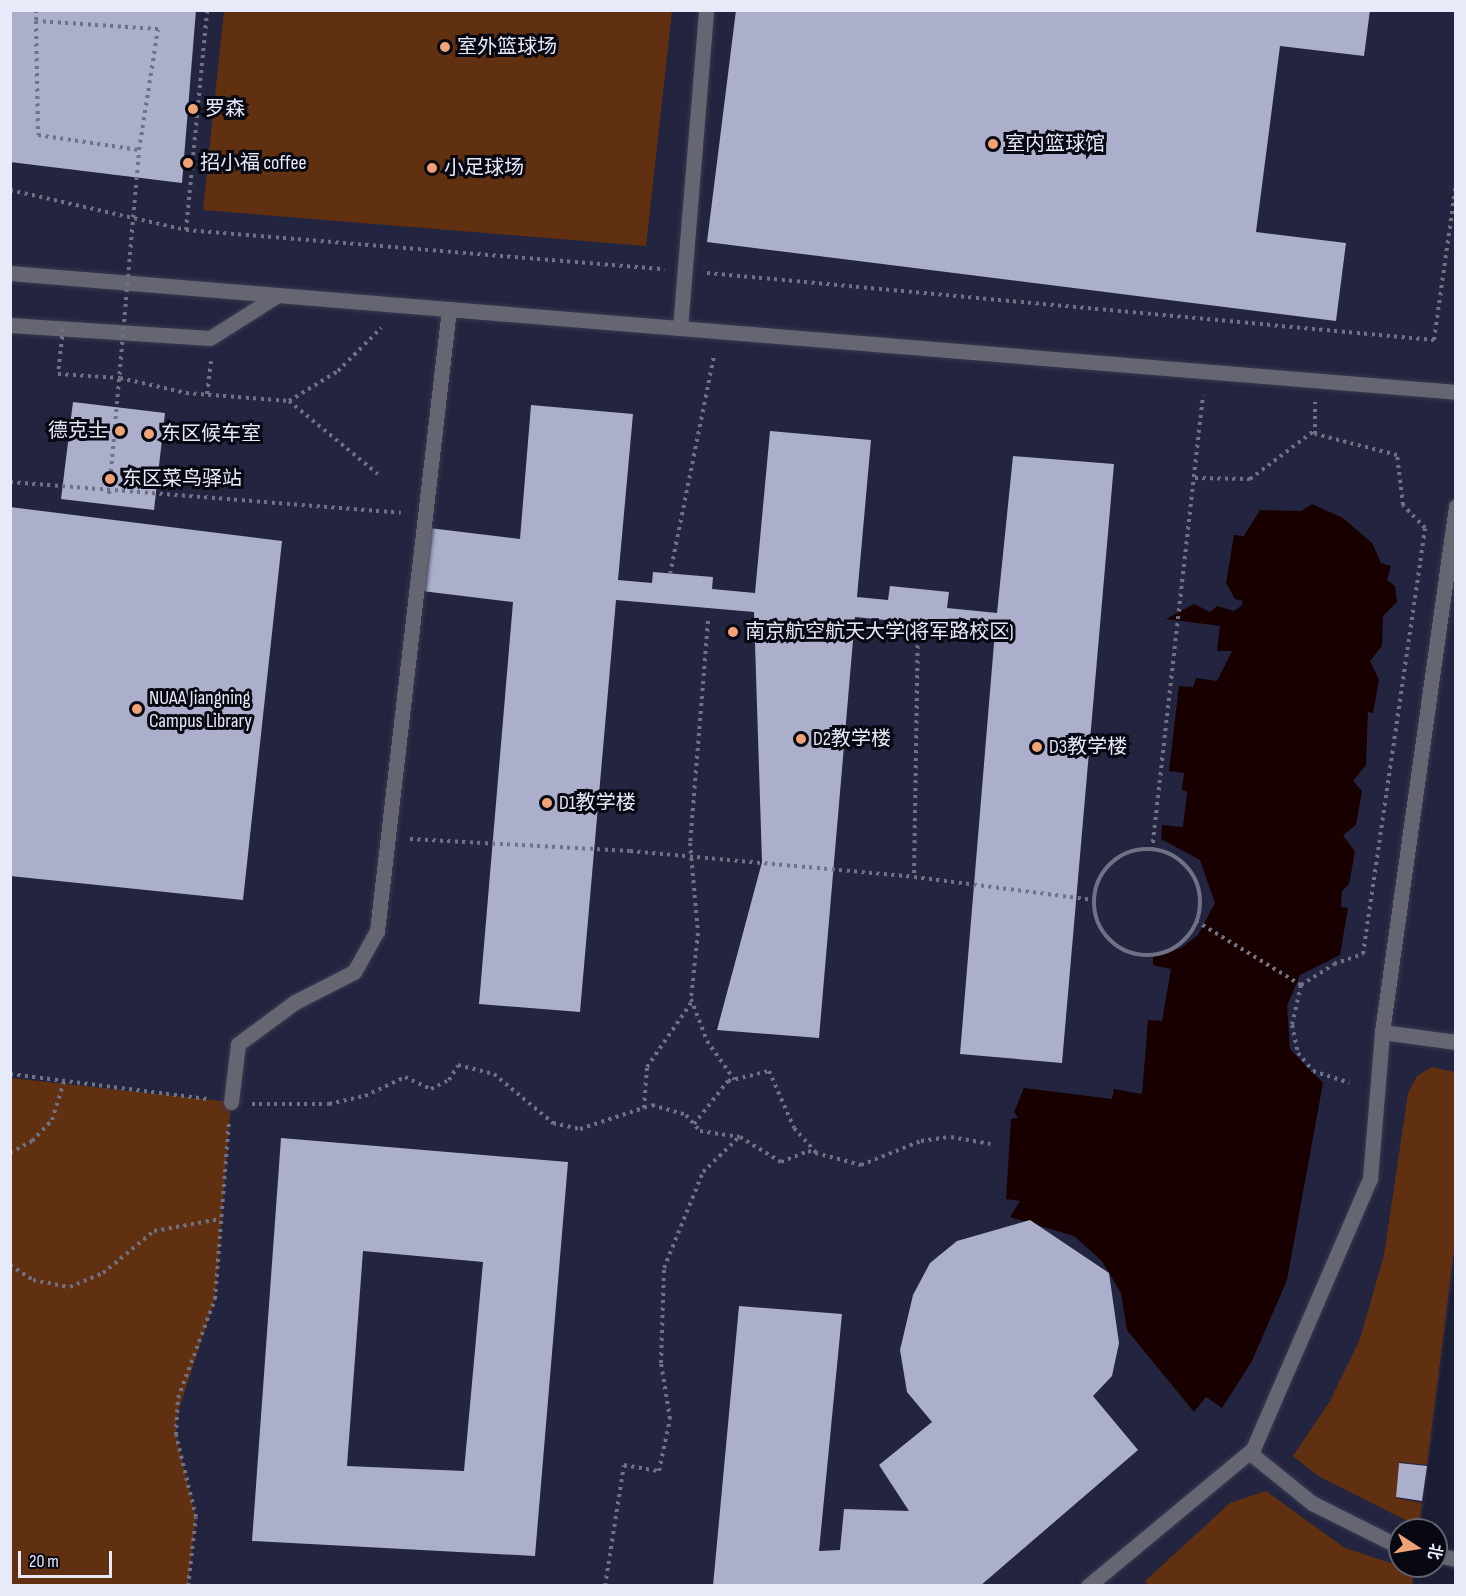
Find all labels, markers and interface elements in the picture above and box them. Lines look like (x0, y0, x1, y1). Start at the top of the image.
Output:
place label: 室外篮球场 (457, 35, 557, 59)
marker: 室外篮球场 (438, 40, 452, 54)
place label: 罗森 (205, 97, 245, 121)
marker: 罗森 (186, 102, 200, 116)
place label: 室内篮球馆 (1005, 132, 1105, 156)
marker: 室内篮球馆 (986, 137, 1000, 151)
place label: 招小福 coffee (200, 151, 306, 175)
marker: 招小福 coffee (181, 156, 195, 170)
place label: 小足球场 (444, 156, 524, 180)
marker: 小足球场 (425, 161, 439, 175)
place label: 德克士 (48, 419, 108, 443)
place label: 东区候车室 (161, 422, 261, 446)
marker: 德克士 (113, 424, 127, 438)
marker: 东区候车室 (142, 427, 156, 441)
place label: 东区菜鸟驿站 (122, 467, 242, 491)
marker: 东区菜鸟驿站 (103, 472, 117, 486)
place label: 南京航空航天大学(将军路校区) (745, 620, 1014, 644)
marker: 南京航空航天大学(将军路校区) (726, 625, 740, 639)
place label: NUAA Jiangning Campus Library (149, 686, 252, 733)
marker: NUAA Jiangning Campus Library (130, 702, 144, 716)
place label: D2教学楼 (813, 727, 891, 751)
marker: D2教学楼 (794, 732, 808, 746)
place label: D3教学楼 (1049, 735, 1127, 759)
marker: D3教学楼 (1030, 740, 1044, 754)
place label: D1教学楼 (559, 791, 636, 815)
marker: D1教学楼 (540, 796, 554, 810)
north arrow (1388, 1518, 1448, 1578)
scale bar (21, 1539, 116, 1577)
text: 北 (1423, 1542, 1445, 1561)
text: 20 m (29, 1551, 59, 1572)

